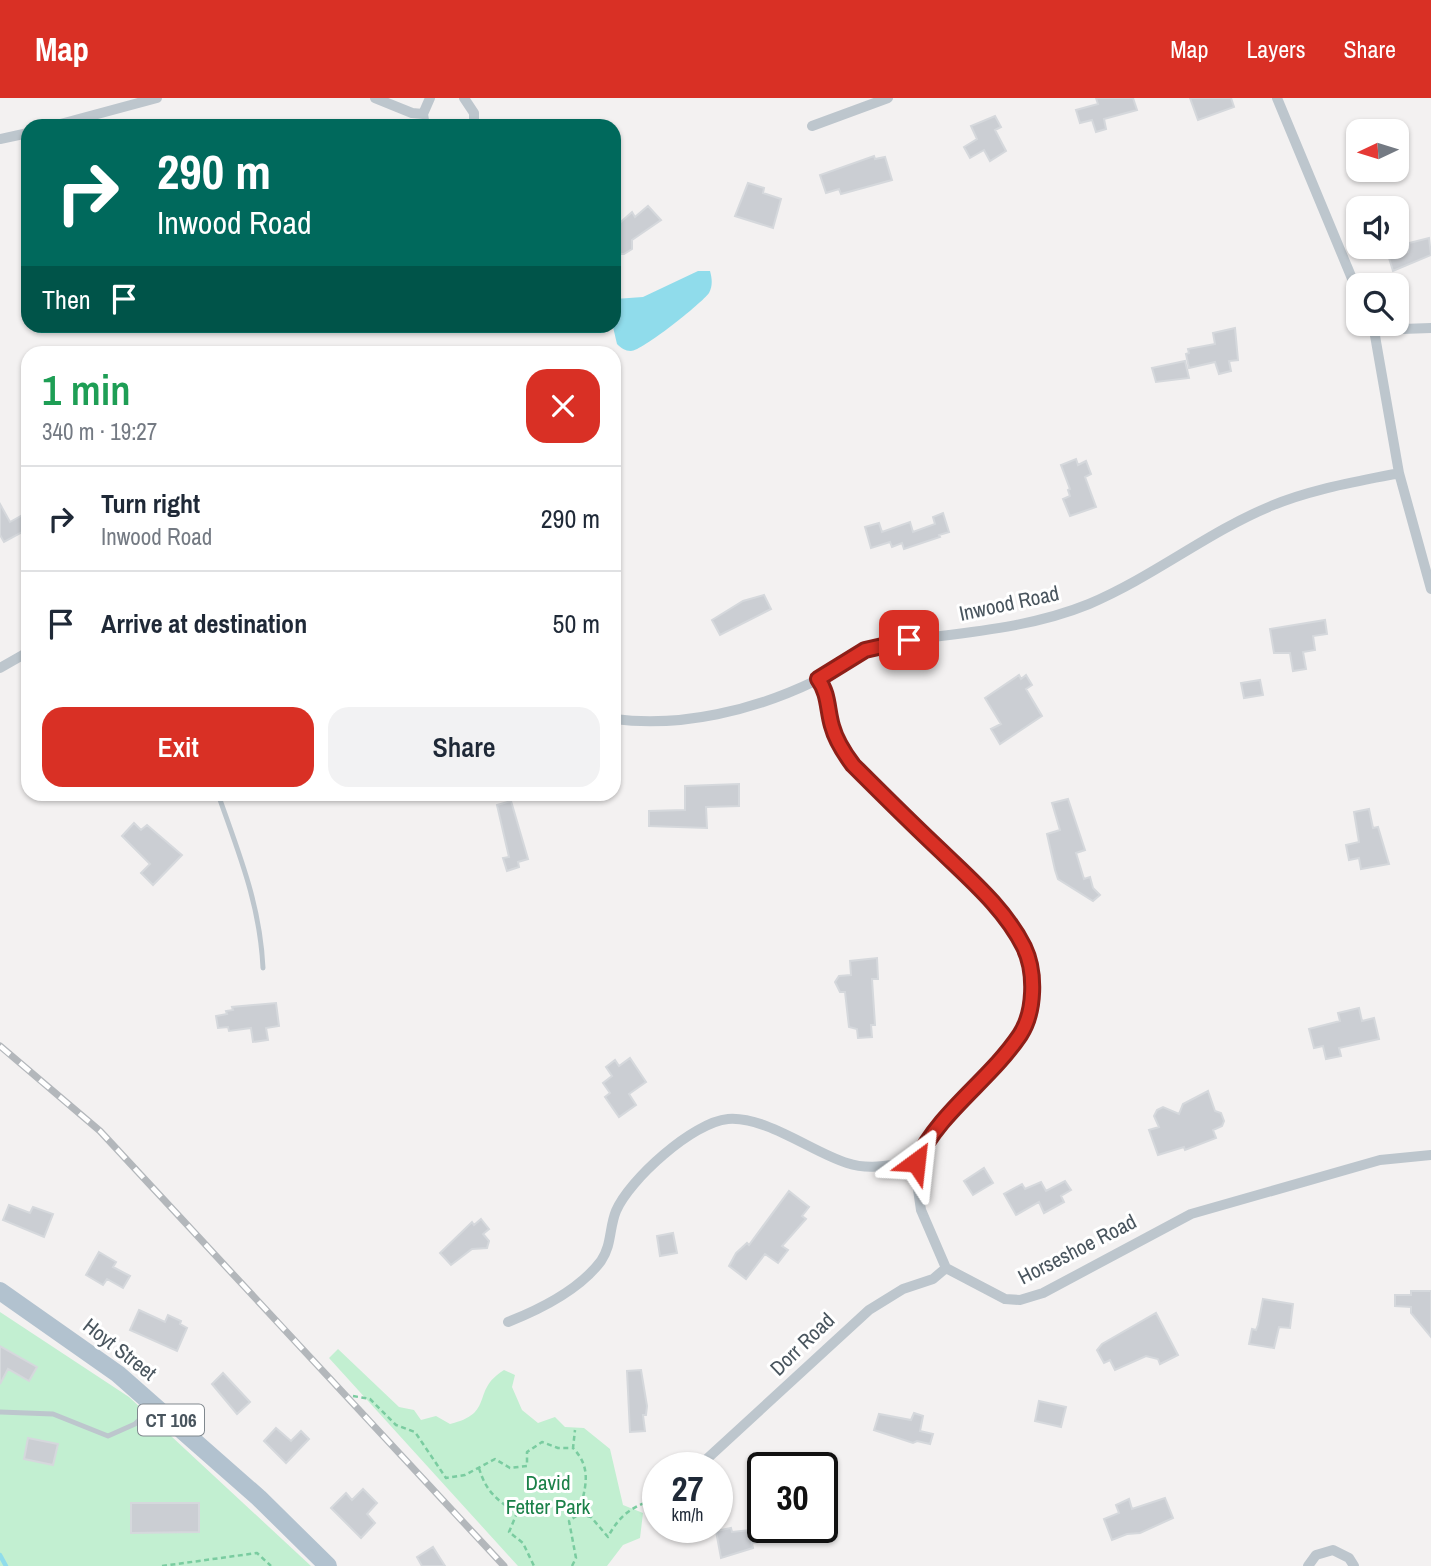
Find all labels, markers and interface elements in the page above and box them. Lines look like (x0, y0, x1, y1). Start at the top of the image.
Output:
text: Map (35, 27, 89, 71)
text: Map (1170, 33, 1208, 65)
text: Layers (1246, 33, 1305, 65)
text: Share (1343, 33, 1396, 65)
north arrow (1346, 119, 1409, 182)
map controls (1346, 119, 1409, 336)
text: 290 m (157, 138, 271, 204)
icon: right (42, 147, 133, 238)
button: sound (1346, 196, 1409, 259)
text: Inwood Road (157, 201, 312, 244)
button: search (1346, 273, 1409, 336)
icon: arrive (105, 280, 143, 318)
text: Then (42, 282, 91, 317)
text: 1 min (42, 362, 131, 418)
button: close (526, 369, 600, 443)
text: 340 m · 19:27 (42, 416, 157, 447)
text: Turn right (101, 486, 200, 521)
icon: right (42, 500, 80, 538)
text: 290 m (541, 501, 600, 536)
text: Inwood Road (101, 521, 212, 552)
street label: Inwood Road (956, 578, 1062, 628)
icon: arrive (42, 605, 80, 643)
text: Arrive at destination (101, 606, 307, 641)
text: 50 m (553, 606, 600, 641)
pin (879, 610, 939, 670)
icon: arrive (890, 621, 928, 659)
button: Exit (42, 707, 314, 787)
button: Share (328, 707, 600, 787)
position arrow (879, 1125, 953, 1199)
street label: Horseshoe Road (1013, 1207, 1141, 1291)
street label: Dorr Road (763, 1306, 841, 1382)
street label: Hoyt Street (77, 1311, 163, 1387)
road number: CT 106 (138, 1404, 204, 1436)
speed limit sign: 30 (747, 1452, 838, 1543)
text: 27 (672, 1465, 703, 1512)
park label: David Fetter Park (506, 1468, 591, 1521)
text: km/h (672, 1502, 704, 1527)

